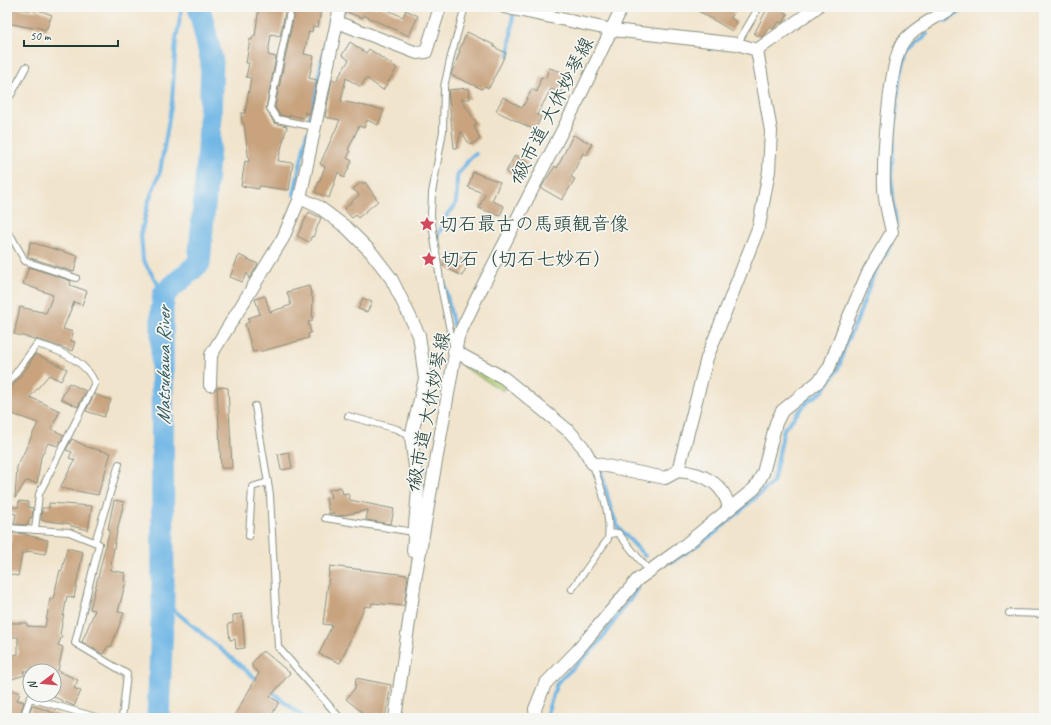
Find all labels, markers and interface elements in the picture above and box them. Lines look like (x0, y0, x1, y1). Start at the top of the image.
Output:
scale bar (24, 22, 118, 48)
text: 50 m (30, 28, 52, 44)
street label: 1級市道 大休妙琴線 (503, 33, 599, 191)
place label: 切石最古の馬頭観音像 (439, 212, 629, 236)
place icon: 切石最古の馬頭観音像 (418, 215, 436, 233)
place label: 切石（切石七妙石） (441, 247, 612, 271)
place icon: 切石（切石七妙石） (420, 250, 438, 268)
water label: Matsukawa River (151, 303, 176, 425)
street label: 1級市道 大休妙琴線 (400, 330, 456, 496)
north arrow (22, 663, 62, 703)
text: N (24, 678, 40, 691)

